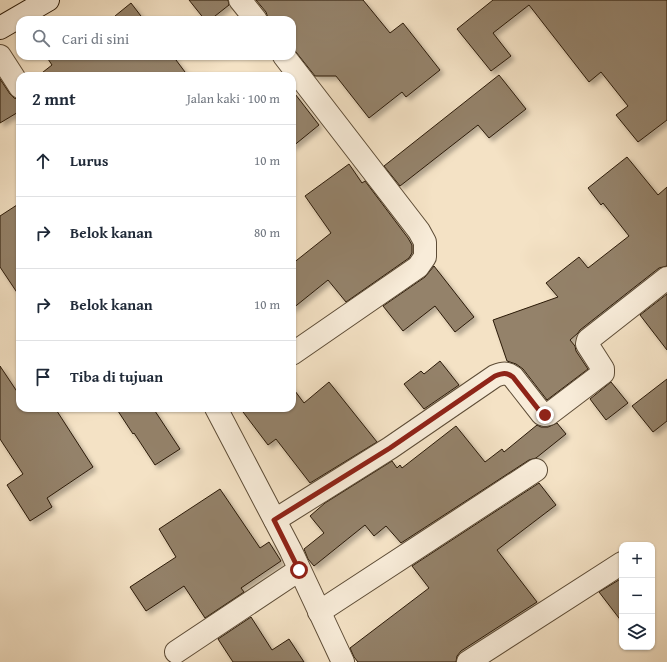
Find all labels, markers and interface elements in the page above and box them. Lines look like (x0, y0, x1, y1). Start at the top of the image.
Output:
search box (16, 16, 296, 60)
icon: search (30, 27, 52, 49)
text: Cari di sini (62, 28, 129, 49)
text: 2 mnt (32, 86, 76, 111)
text: Jalan kaki · 100 m (187, 89, 280, 108)
icon: ahead (32, 150, 54, 172)
text: Lurus (70, 150, 108, 171)
text: 10 m (254, 151, 280, 170)
icon: right (32, 222, 54, 244)
text: Belok kanan (70, 222, 153, 243)
text: 80 m (254, 223, 280, 242)
icon: right (32, 294, 54, 316)
text: Belok kanan (70, 294, 153, 315)
text: 10 m (254, 295, 280, 314)
icon: arrive (32, 366, 54, 388)
text: Tiba di tujuan (70, 366, 163, 387)
route end (536, 406, 554, 424)
map controls (619, 542, 655, 650)
button: + (619, 542, 655, 578)
route start (290, 561, 308, 579)
button: − (619, 578, 655, 614)
button: layers (619, 614, 655, 650)

